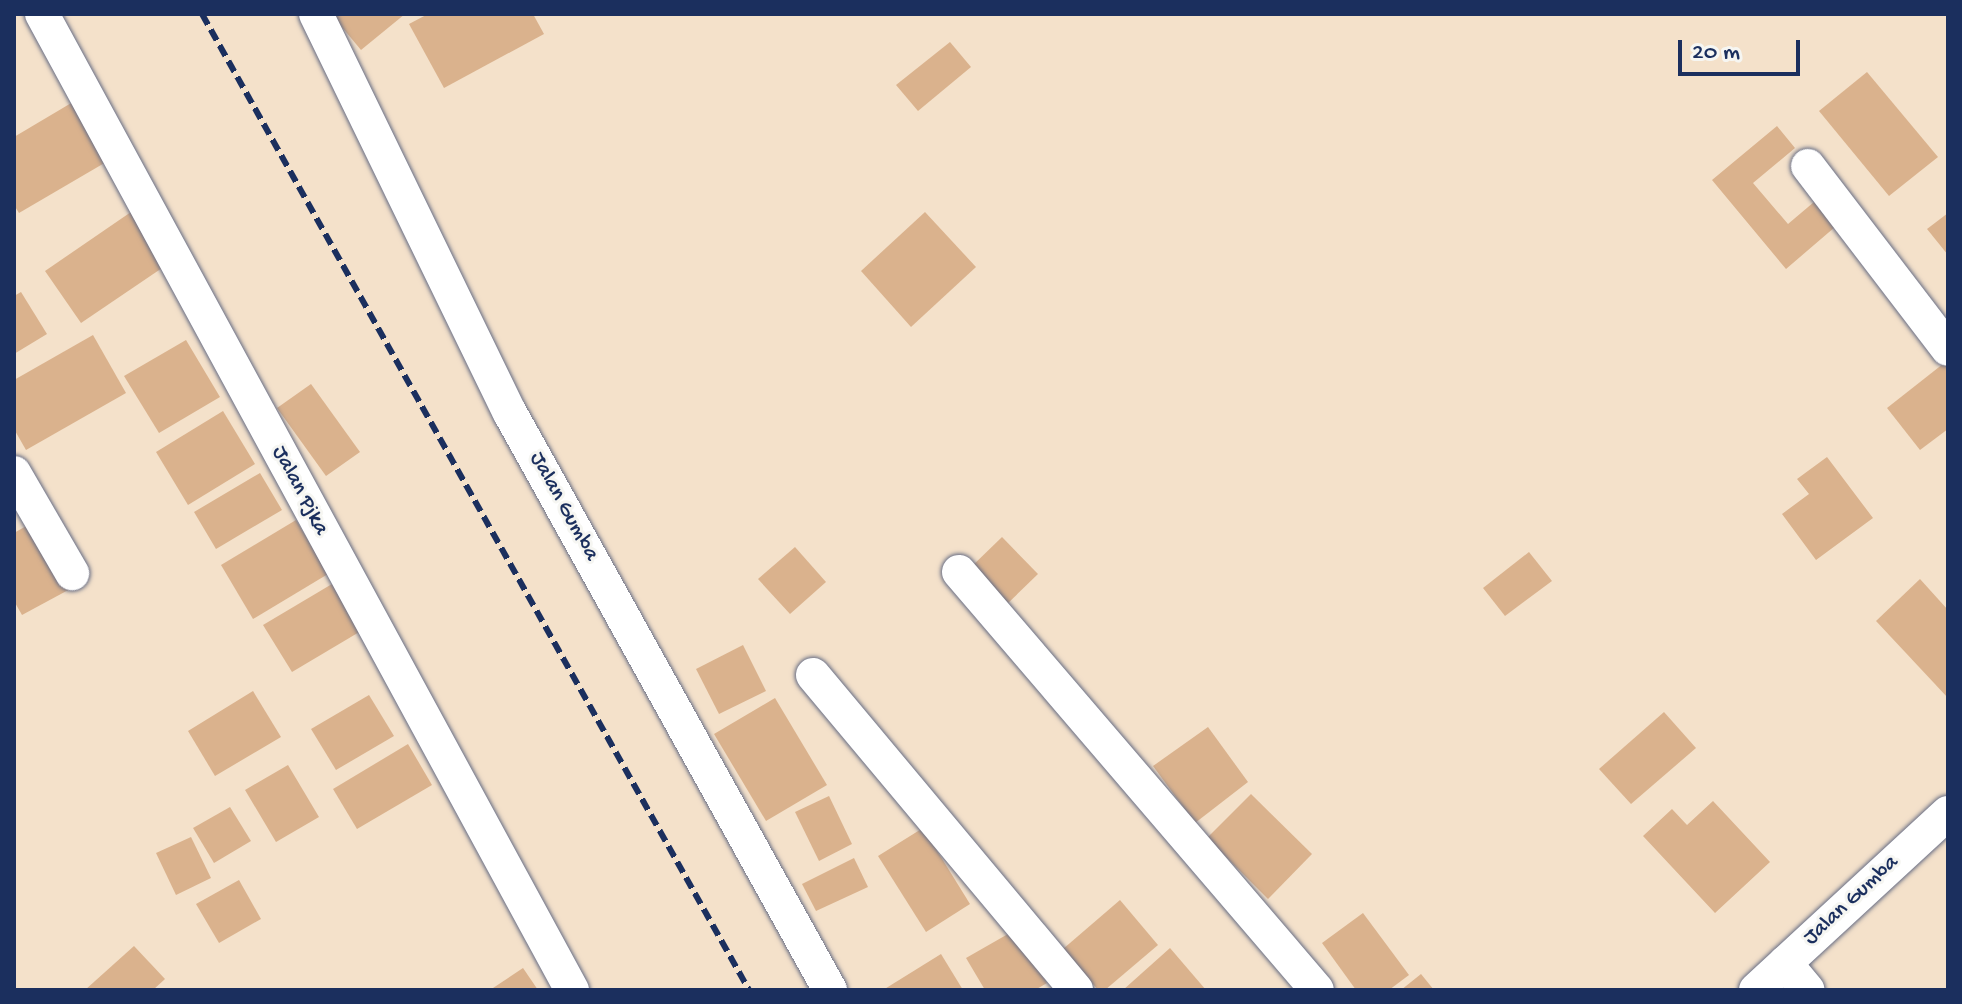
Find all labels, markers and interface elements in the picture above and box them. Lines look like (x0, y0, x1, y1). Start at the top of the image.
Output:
scale bar (1682, 24, 1804, 74)
text: 20 m (1692, 39, 1740, 68)
street label: Jalan Pjka (265, 442, 333, 540)
street label: Jalan Gumba (522, 448, 604, 566)
street label: Jalan Gumba (1799, 850, 1905, 952)

